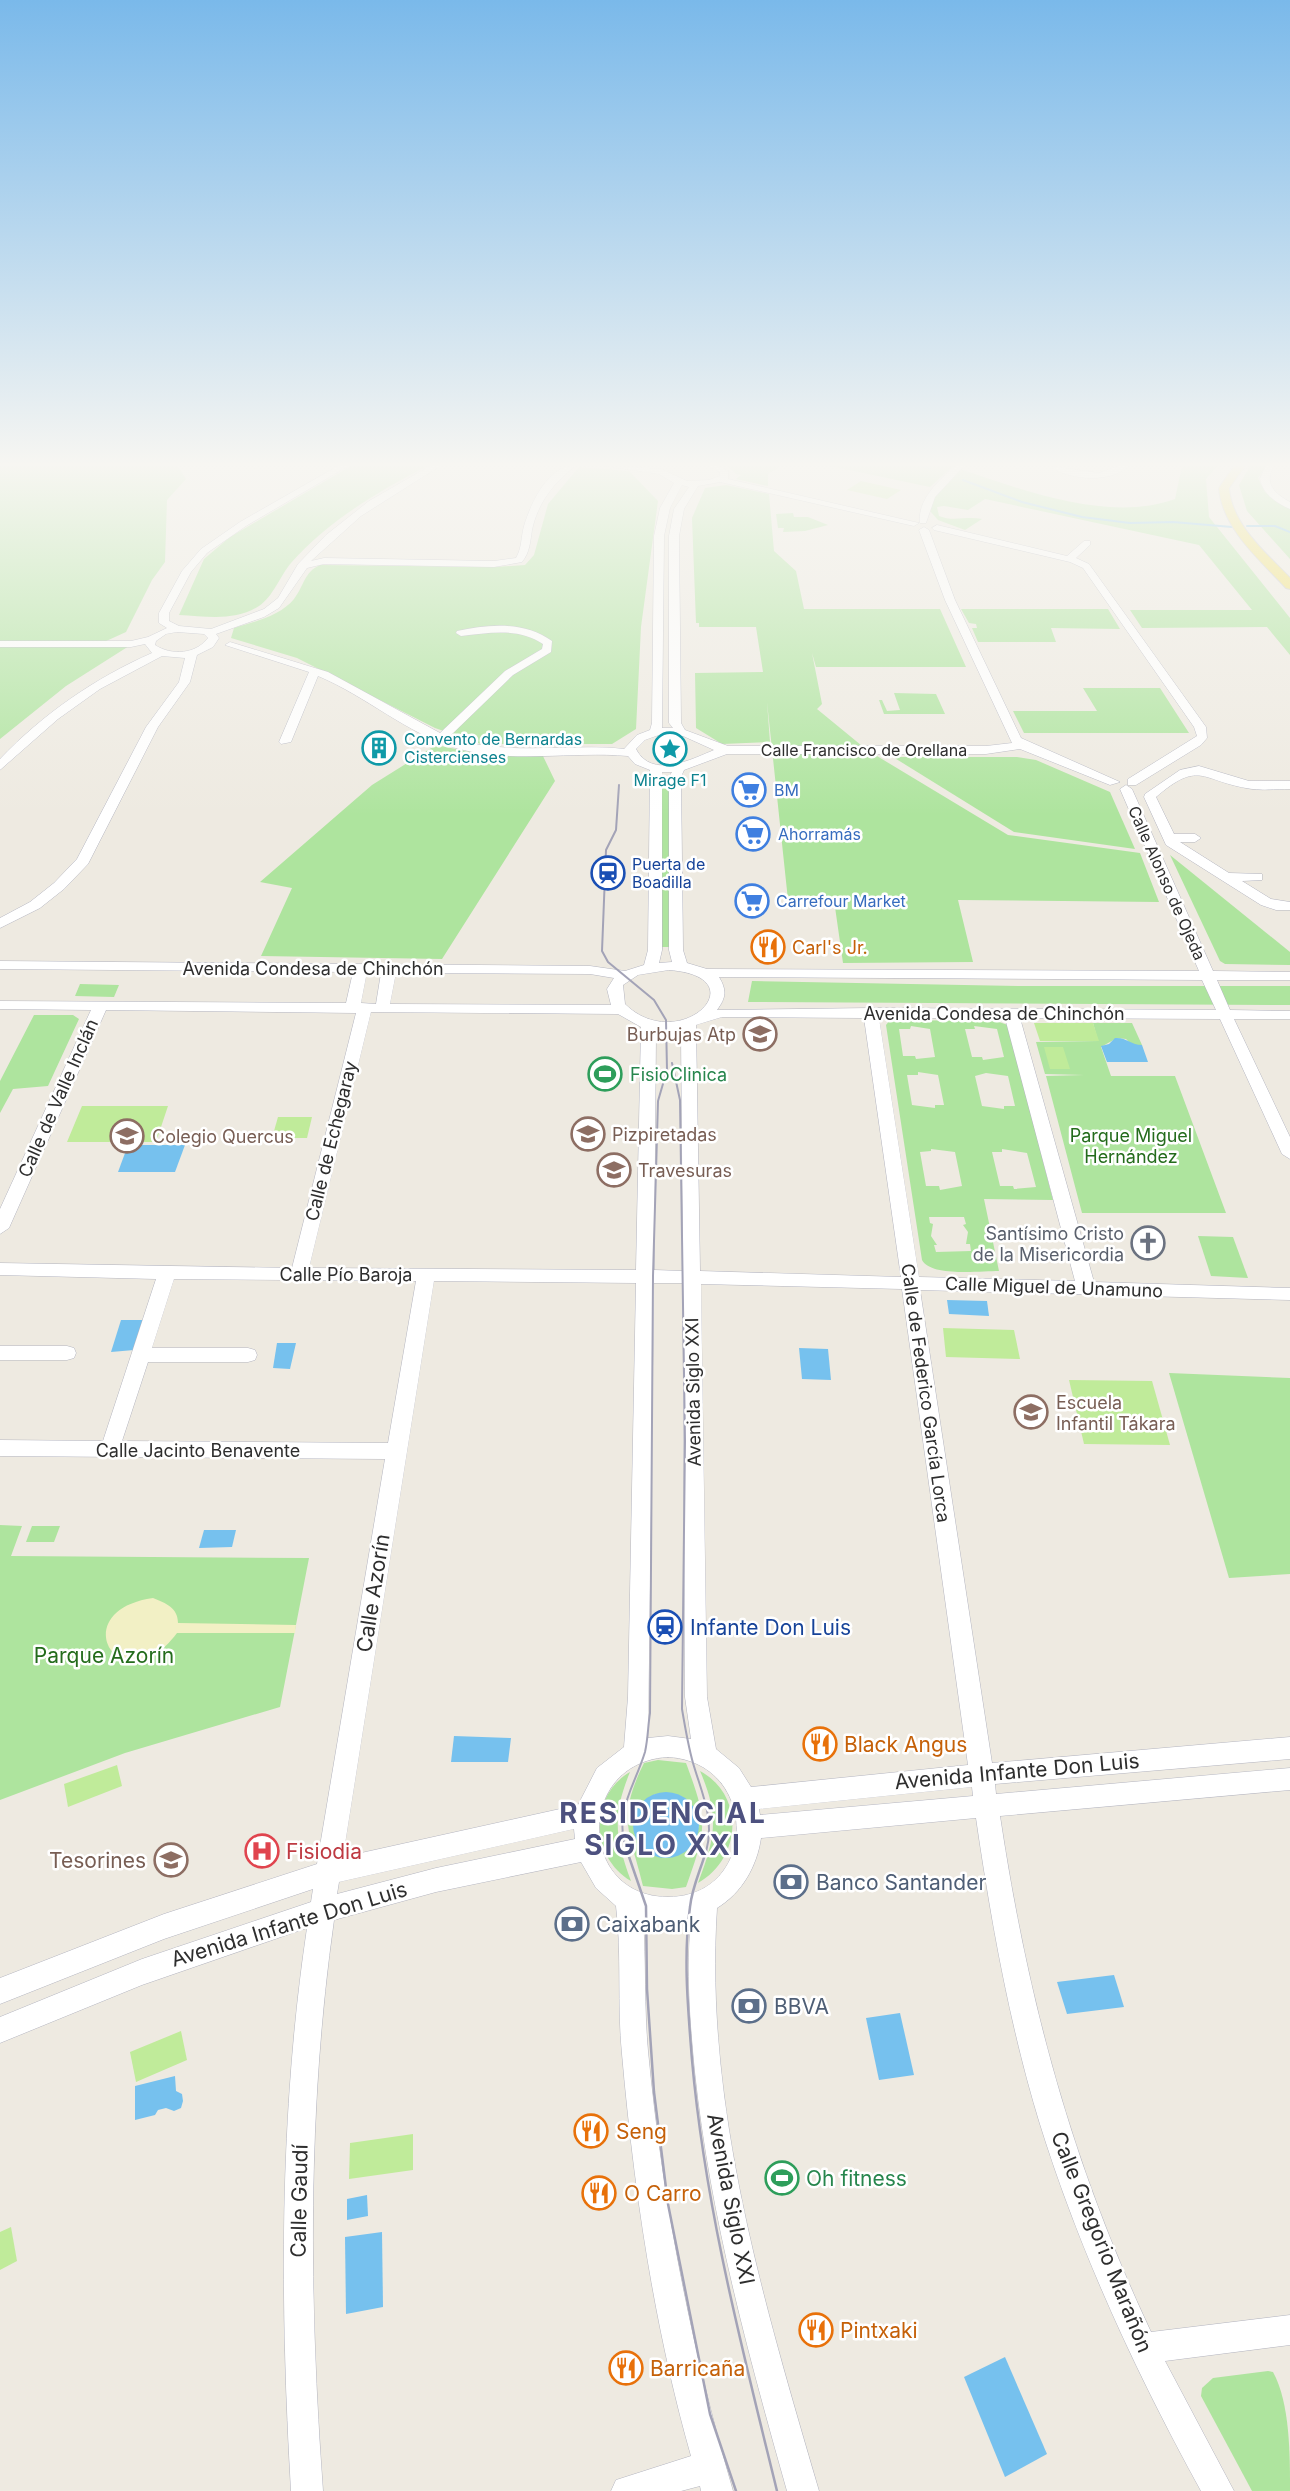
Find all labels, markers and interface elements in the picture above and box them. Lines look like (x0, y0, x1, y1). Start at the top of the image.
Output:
building icon: Convento de Bernardas Cistercienses (360, 729, 398, 767)
place label: Convento de Bernardas Cistercienses (404, 729, 582, 767)
place icon: Mirage F1 (651, 730, 689, 768)
street label: Calle Francisco de Orellana (761, 740, 967, 760)
place label: Mirage F1 (634, 770, 706, 790)
supermarket icon: BM (730, 771, 768, 809)
place label: BM (774, 780, 799, 800)
street label: Calle Alonso de Ojeda (1124, 803, 1210, 963)
supermarket icon: Ahorramás (734, 815, 772, 853)
place label: Ahorramás (778, 824, 861, 844)
station icon: Puerta de Boadilla (589, 854, 627, 892)
place label: Puerta de Boadilla (632, 854, 705, 892)
supermarket icon: Carrefour Market (733, 882, 771, 920)
place label: Carrefour Market (776, 891, 906, 911)
restaurant icon: Carl's Jr. (749, 928, 787, 966)
place label: Carl's Jr. (792, 937, 868, 958)
street label: Avenida Condesa de Chinchón (182, 958, 444, 979)
street label: Avenida Condesa de Chinchón (863, 1003, 1125, 1024)
school or university icon: Burbujas Atp (741, 1015, 779, 1053)
street label: Calle de Valle Inclán (14, 1016, 102, 1180)
place label: Burbujas Atp (627, 1024, 736, 1045)
sports icon: FisioClinica (586, 1055, 624, 1093)
street label: Calle de Echegaray (301, 1059, 361, 1223)
place label: FisioClinica (630, 1064, 727, 1085)
school or university icon: Pizpiretadas (569, 1115, 607, 1153)
school or university icon: Colegio Quercus (108, 1117, 146, 1155)
place label: Pizpiretadas (612, 1124, 717, 1145)
park label: Parque Miguel Hernández (1070, 1125, 1192, 1167)
place label: Colegio Quercus (152, 1126, 294, 1147)
school or university icon: Travesuras (595, 1151, 633, 1189)
place label: Travesuras (638, 1160, 732, 1181)
place label: Santísimo Cristo de la Misericordia (973, 1223, 1124, 1265)
church icon: Santísimo Cristo de la Misericordia (1129, 1224, 1167, 1262)
street label: Calle de Federico García Lorca (897, 1262, 955, 1524)
street label: Calle Pío Baroja (280, 1264, 412, 1285)
street label: Calle Miguel de Unamuno (945, 1273, 1163, 1301)
street label: Avenida Siglo XXI (681, 1317, 705, 1467)
place label: Escuela Infantil Tákara (1056, 1392, 1176, 1434)
school or university icon: Escuela Infantil Tákara (1012, 1393, 1050, 1431)
street label: Calle Jacinto Benavente (96, 1440, 300, 1461)
street label: Calle Azorín (351, 1532, 395, 1654)
station icon: Infante Don Luis (646, 1608, 684, 1646)
place label: Infante Don Luis (690, 1615, 851, 1640)
park label: Parque Azorín (34, 1643, 174, 1668)
restaurant icon: Black Angus (801, 1725, 839, 1763)
place label: Black Angus (844, 1732, 967, 1757)
street label: Avenida Infante Don Luis (893, 1748, 1141, 1794)
district label: RESIDENCIAL SIGLO XXI (559, 1796, 767, 1862)
hospital icon: Fisiodia (243, 1832, 281, 1870)
place label: Fisiodia (286, 1839, 362, 1864)
school or university icon: Tesorines (152, 1841, 190, 1879)
place label: Tesorines (49, 1848, 146, 1873)
bank icon: Banco Santander (772, 1863, 810, 1901)
place label: Banco Santander (816, 1870, 986, 1895)
street label: Avenida Infante Don Luis (168, 1876, 410, 1972)
bank icon: Caixabank (553, 1905, 591, 1943)
place label: Caixabank (596, 1912, 701, 1937)
bank icon: BBVA (730, 1987, 768, 2025)
place label: BBVA (774, 1994, 829, 2019)
street label: Avenida Siglo XXI (702, 2111, 760, 2287)
restaurant icon: Seng (572, 2112, 610, 2150)
place label: Seng (616, 2119, 667, 2144)
street label: Calle Gregorio Marañón (1046, 2128, 1158, 2356)
street label: Calle Gaudí (286, 2143, 313, 2258)
sports icon: Oh fitness (763, 2159, 801, 2197)
place label: Oh fitness (806, 2166, 907, 2191)
restaurant icon: O Carro (580, 2174, 618, 2212)
place label: O Carro (624, 2181, 701, 2206)
restaurant icon: Pintxaki (797, 2311, 835, 2349)
place label: Pintxaki (840, 2318, 918, 2343)
restaurant icon: Barricaña (607, 2349, 645, 2387)
place label: Barricaña (650, 2356, 745, 2381)

